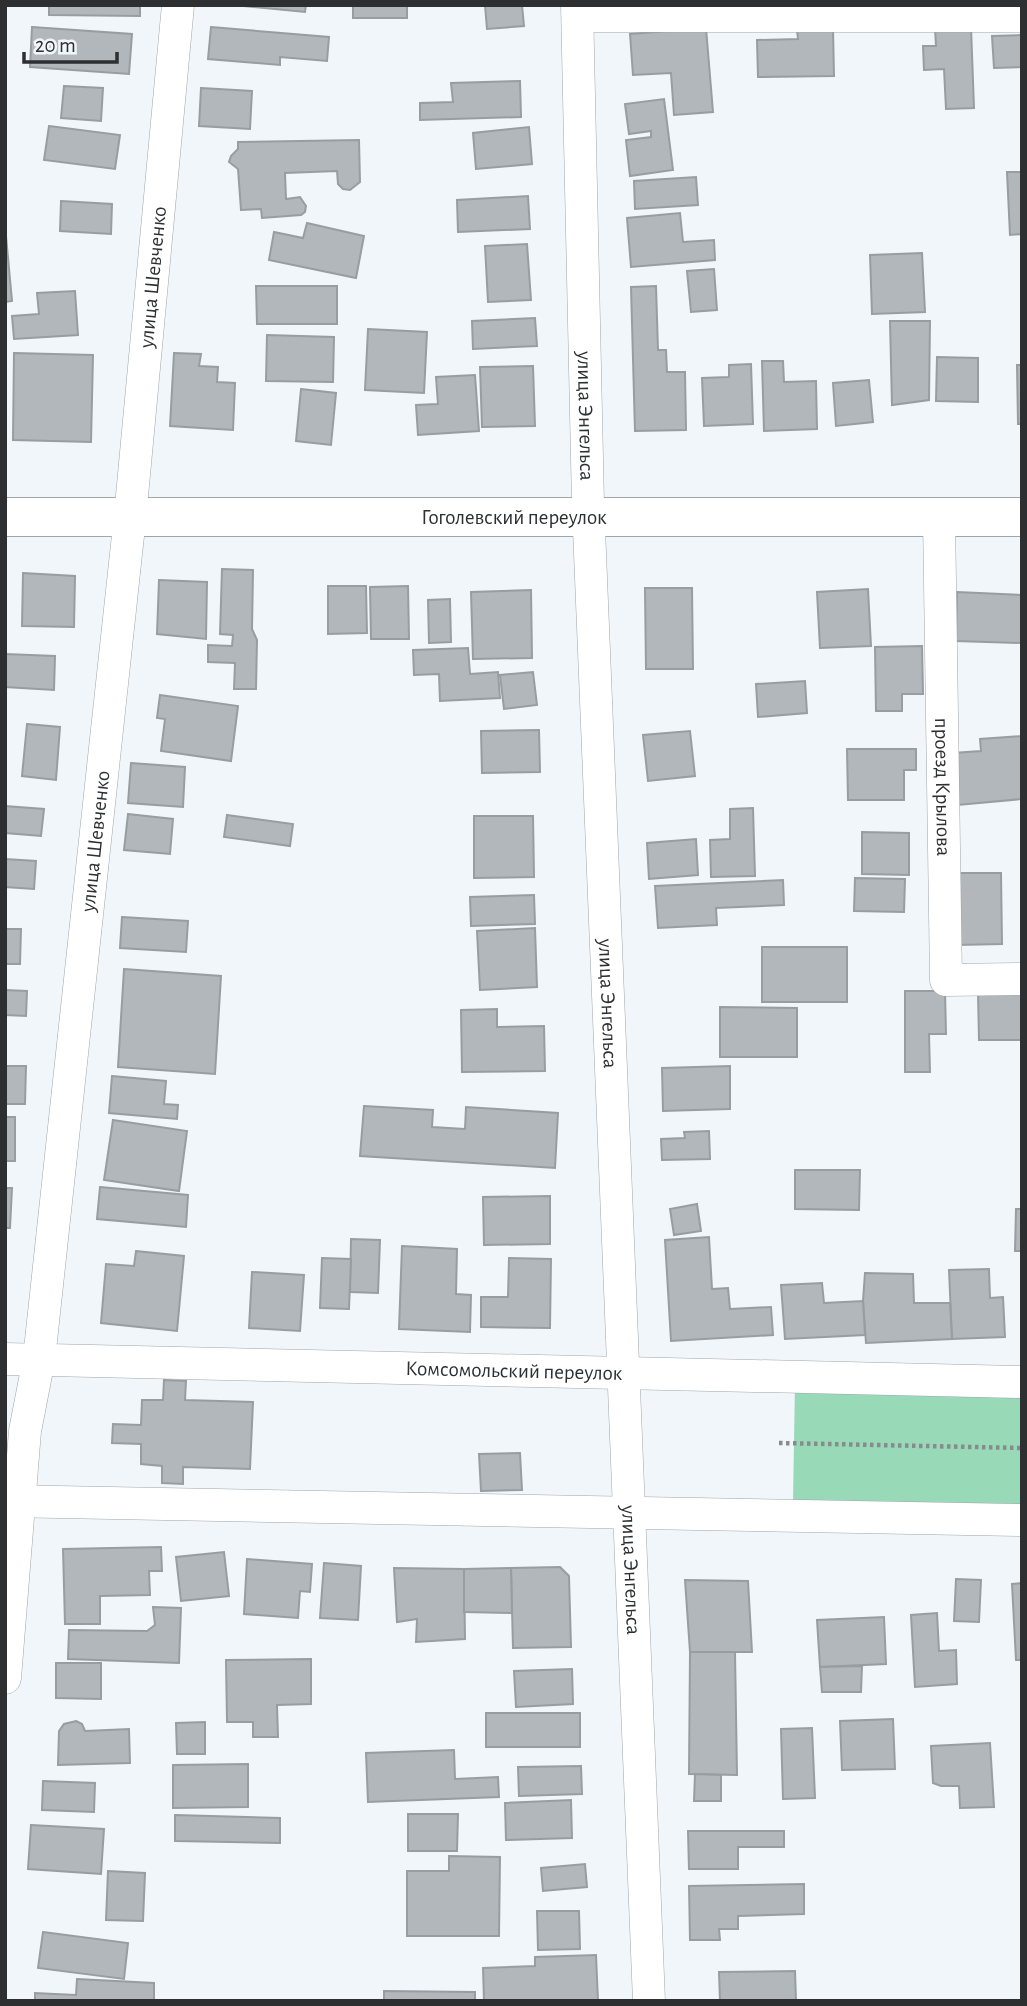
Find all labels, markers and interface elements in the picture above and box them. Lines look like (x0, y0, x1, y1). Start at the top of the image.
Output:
scale bar (24, 21, 117, 65)
text: 20 m (35, 35, 76, 56)
street label: улица Шевченко (135, 205, 170, 350)
street label: улица Энгельса (574, 350, 598, 481)
street label: Гоголевский переулок (421, 507, 607, 528)
street label: проезд Крылова (932, 718, 955, 857)
street label: улица Шевченко (77, 770, 113, 914)
street label: улица Энгельса (595, 937, 621, 1069)
street label: Комсомольский переулок (405, 1358, 623, 1383)
street label: улица Энгельса (618, 1504, 645, 1636)

